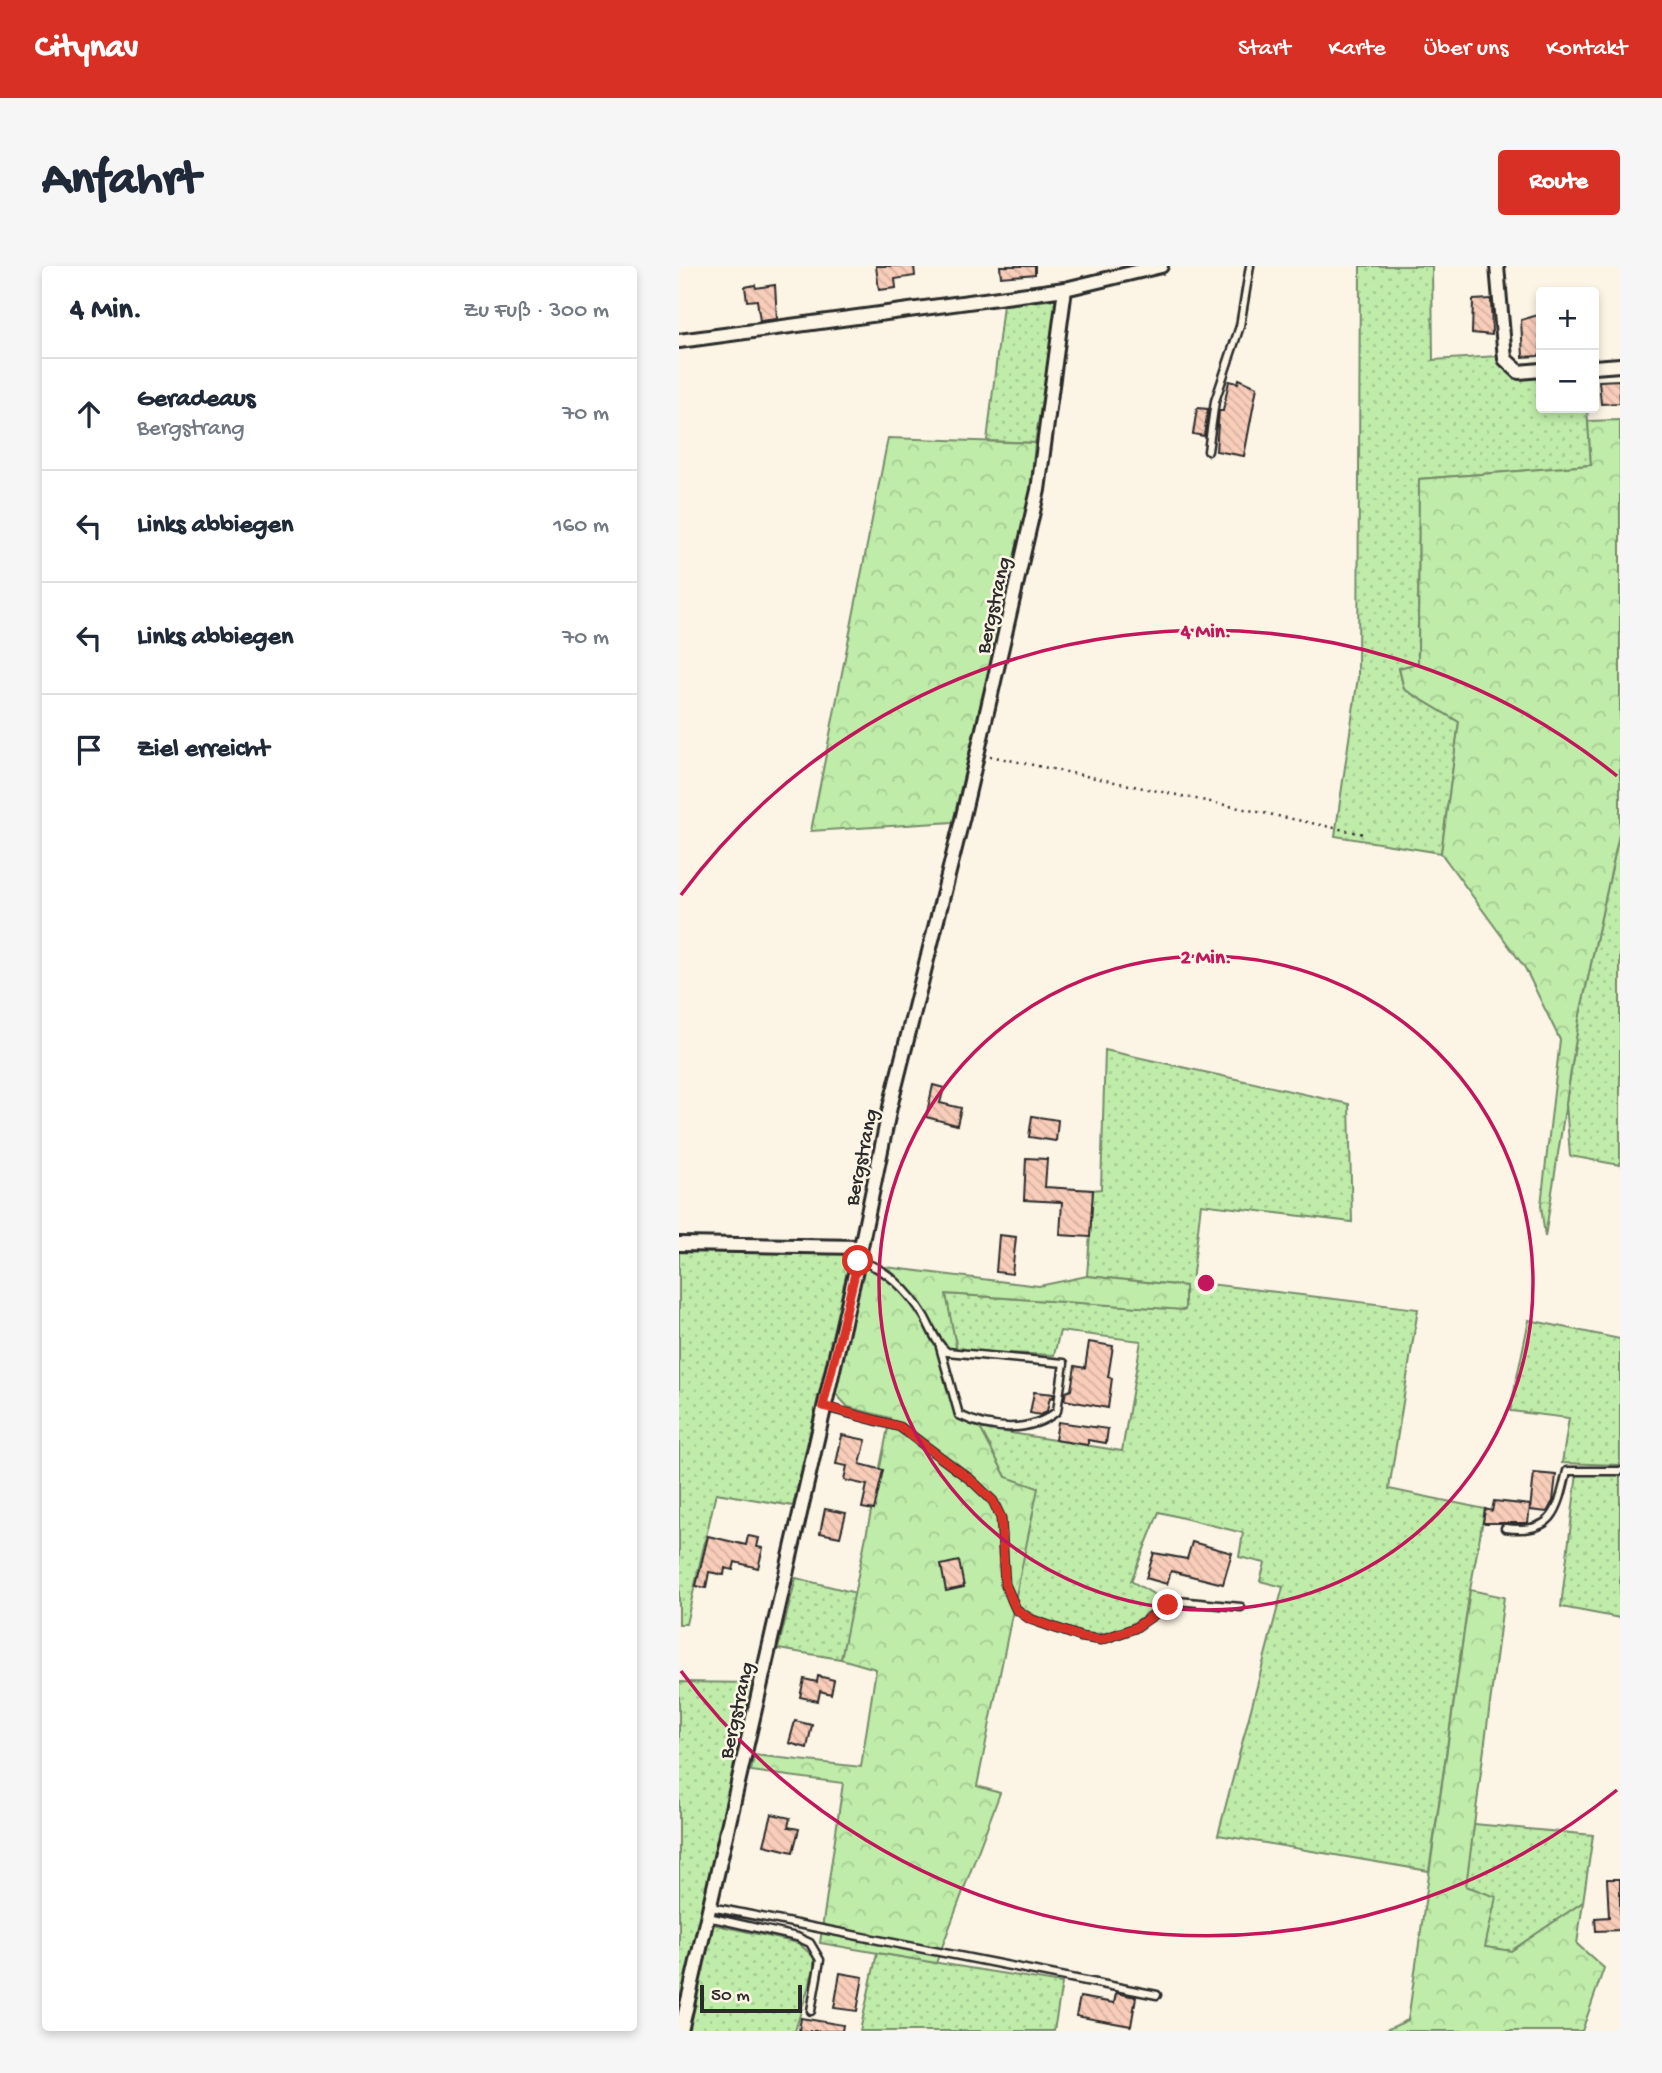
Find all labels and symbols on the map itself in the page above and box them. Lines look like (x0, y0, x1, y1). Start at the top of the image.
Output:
street label: Bergstrang (972, 555, 1019, 657)
text: 4 Min. (1180, 621, 1231, 646)
text: 2 Min. (1181, 947, 1231, 972)
street label: Bergstrang (841, 1107, 886, 1209)
route start (842, 1245, 873, 1276)
centre of rings (1194, 1271, 1218, 1295)
route end (1152, 1589, 1183, 1620)
street label: Bergstrang (715, 1660, 762, 1762)
scale bar (700, 1982, 801, 2014)

